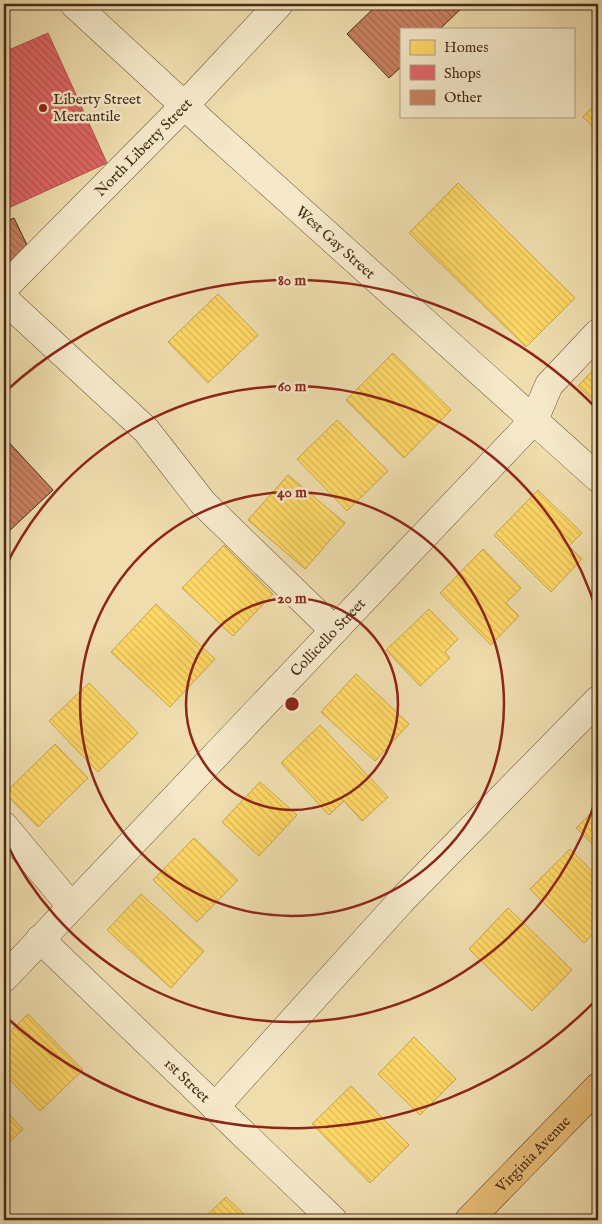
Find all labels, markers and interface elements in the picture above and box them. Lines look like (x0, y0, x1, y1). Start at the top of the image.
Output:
legend (400, 28, 574, 118)
text: Homes (444, 38, 488, 57)
text: Shops (444, 64, 481, 83)
text: Other (444, 88, 482, 107)
place label: Liberty Street Mercantile (53, 90, 141, 126)
street label: North Liberty Street (91, 94, 196, 200)
marker: Liberty Street Mercantile (37, 102, 49, 114)
street label: West Gay Street (292, 202, 379, 283)
text: 80 m (278, 271, 306, 290)
text: 60 m (278, 377, 307, 396)
text: 40 m (277, 483, 307, 502)
text: 20 m (277, 589, 307, 608)
street label: Collicello Street (286, 594, 369, 680)
centre of rings (283, 695, 301, 713)
street label: 1st Street (160, 1054, 214, 1107)
street label: Virginia Avenue (491, 1112, 574, 1197)

